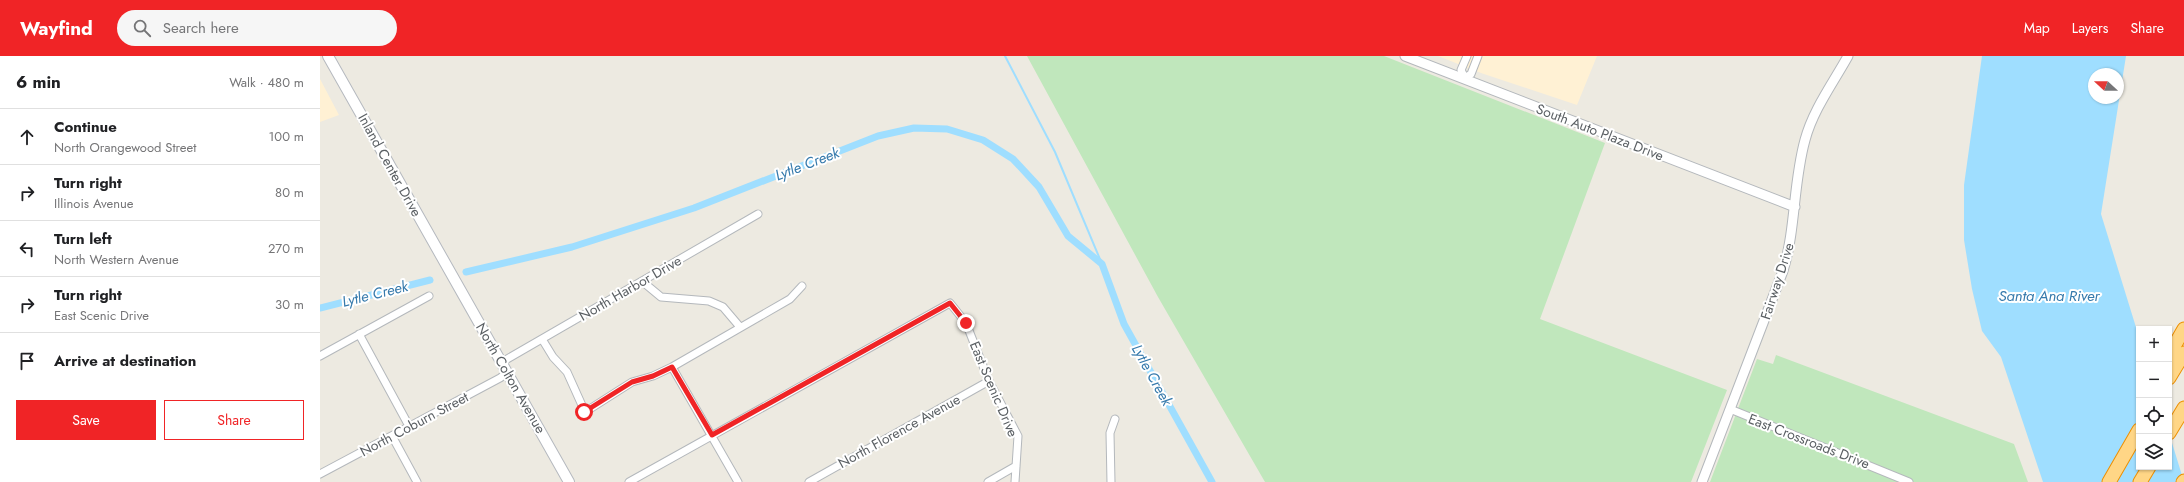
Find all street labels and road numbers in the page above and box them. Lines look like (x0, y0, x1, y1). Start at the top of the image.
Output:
street label: South Auto Plaza Drive (1533, 98, 1667, 166)
street label: Inland Center Drive (353, 110, 427, 220)
street label: Fairway Drive (1755, 240, 1799, 322)
street label: North Harbor Drive (575, 250, 685, 326)
street label: North Colton Avenue (471, 319, 551, 437)
street label: East Scenic Drive (965, 338, 1023, 440)
street label: North Coburn Street (356, 387, 472, 461)
street label: North Florence Avenue (834, 389, 964, 473)
street label: East Crossroads Drive (1745, 409, 1873, 473)

